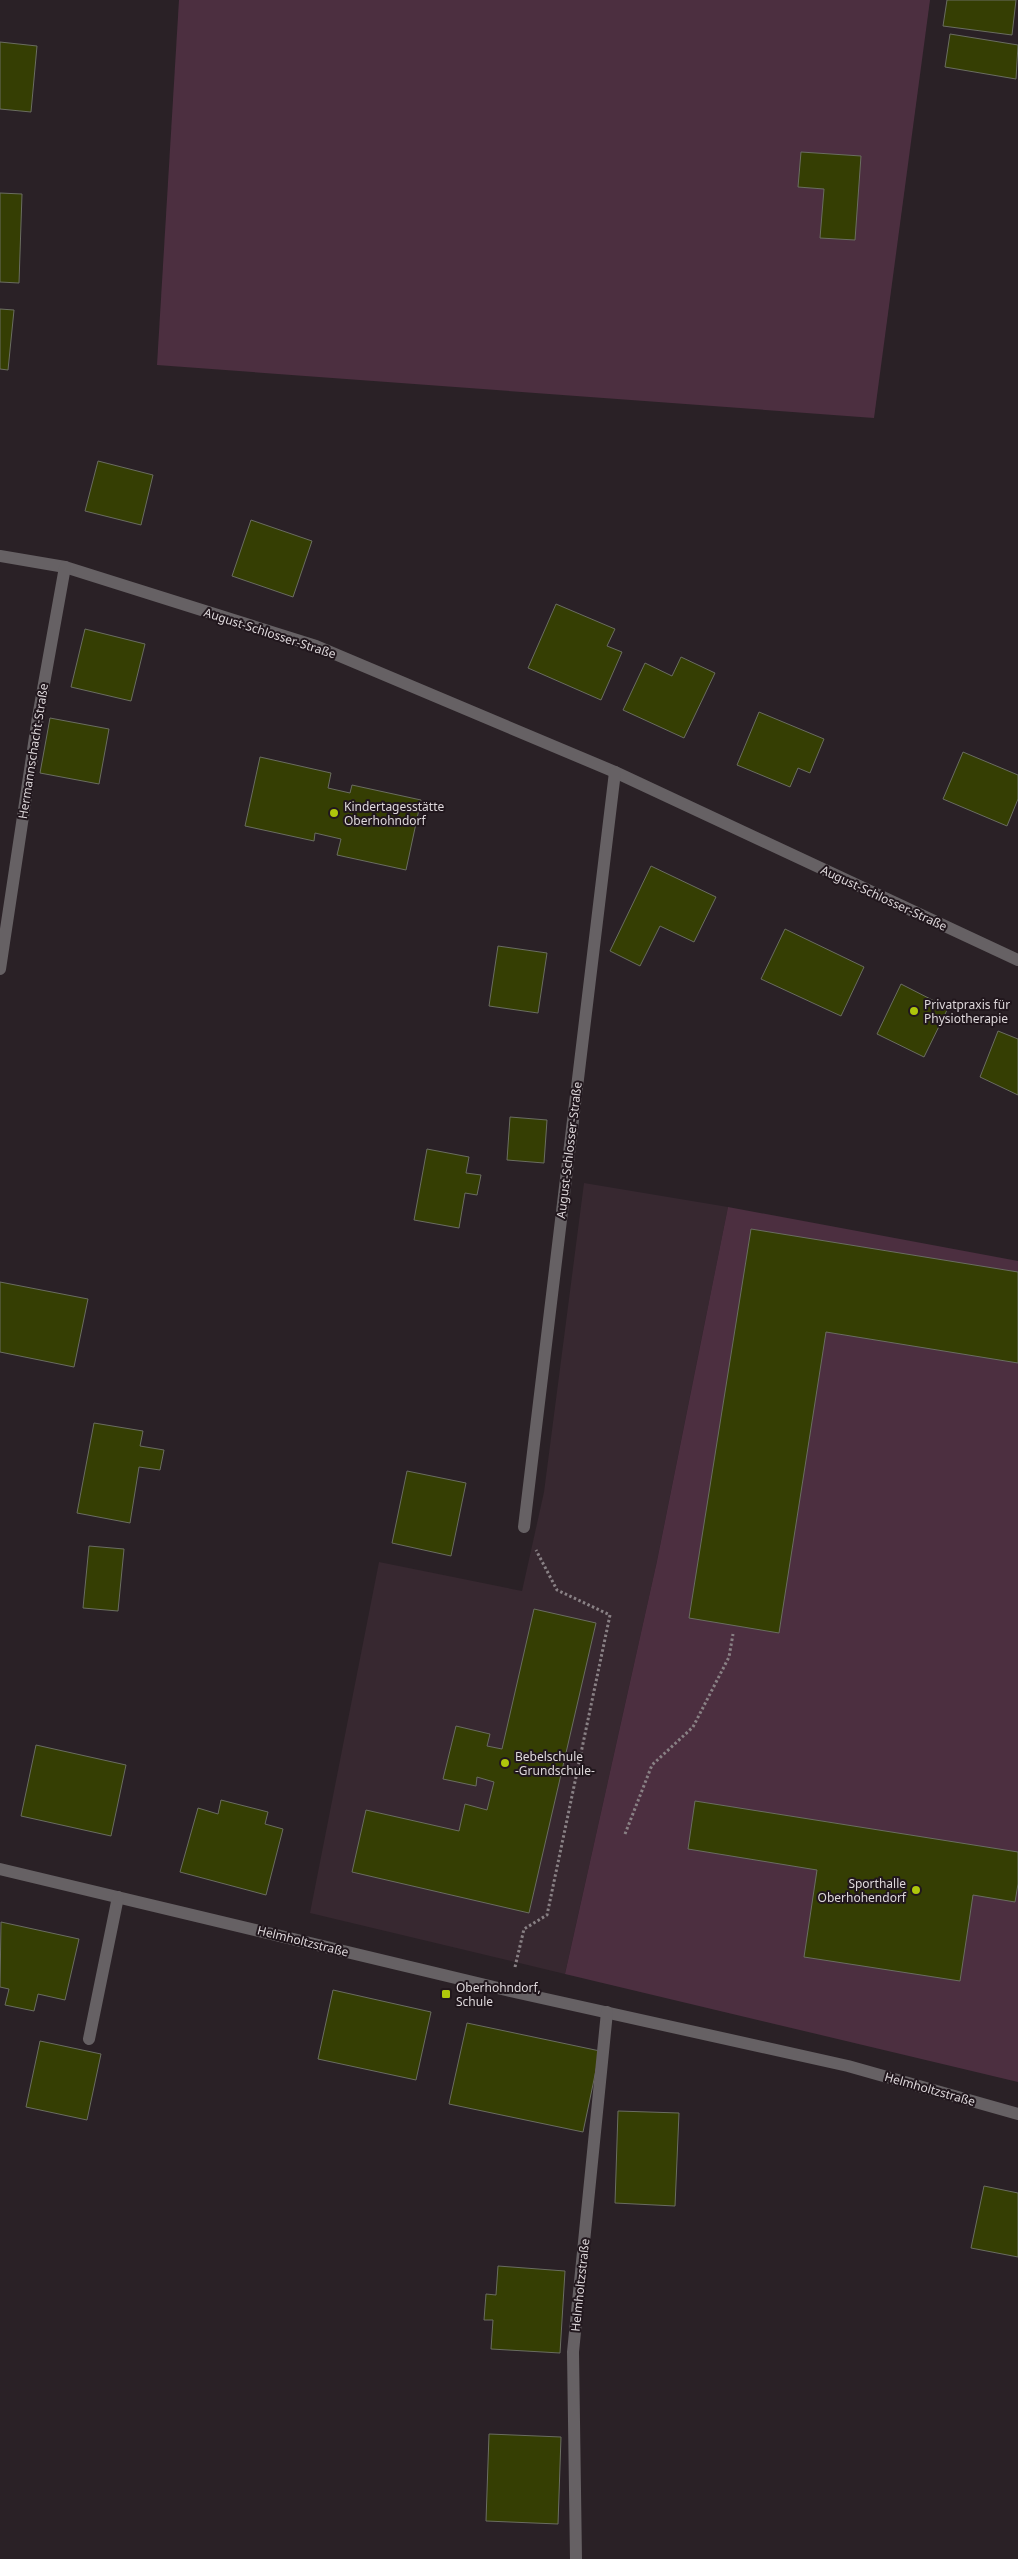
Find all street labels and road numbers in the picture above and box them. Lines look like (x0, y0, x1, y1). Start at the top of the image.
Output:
street label: August-Schlosser-Straße (202, 604, 338, 662)
street label: Hermannschacht-Straße (14, 682, 52, 820)
street label: August-Schlosser-Straße (818, 861, 950, 935)
street label: August-Schlosser-Straße (552, 1080, 586, 1219)
street label: Helmholtzstraße (256, 1921, 351, 1961)
street label: Helmholtzstraße (883, 2068, 978, 2110)
street label: Helmholtzstraße (567, 2237, 593, 2332)

